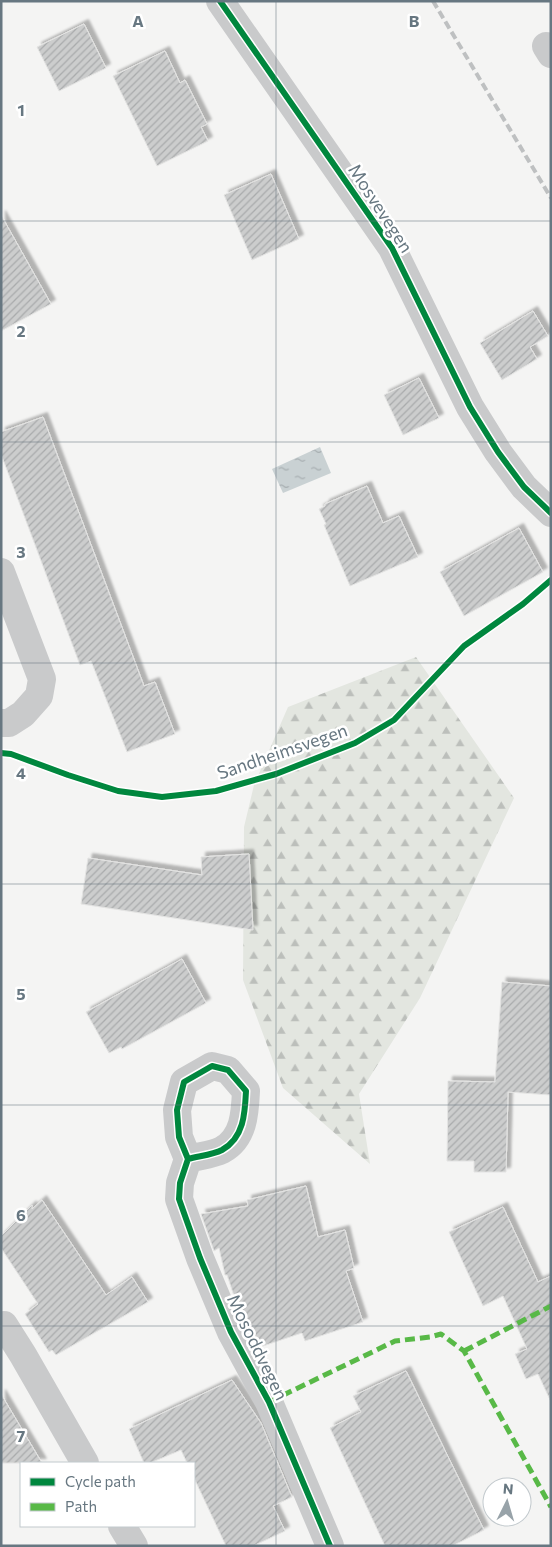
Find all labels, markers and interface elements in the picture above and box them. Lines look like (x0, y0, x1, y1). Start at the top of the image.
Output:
text: A (132, 11, 144, 30)
text: B (409, 11, 420, 30)
text: 1 (17, 100, 25, 119)
street label: Mosvevegen (344, 159, 418, 257)
text: 2 (16, 321, 26, 340)
text: 3 (16, 542, 26, 561)
street label: Sandheimsvegen (214, 718, 350, 784)
text: 4 (16, 763, 26, 782)
text: 5 (16, 984, 26, 1003)
text: 6 (16, 1205, 26, 1224)
street label: Mosoddvegen (223, 1290, 293, 1404)
text: 7 (17, 1426, 26, 1445)
legend (20, 1462, 195, 1527)
text: Cycle path (65, 1472, 136, 1490)
north arrow (482, 1477, 532, 1527)
text: N (502, 1480, 514, 1497)
text: Path (65, 1497, 97, 1515)

